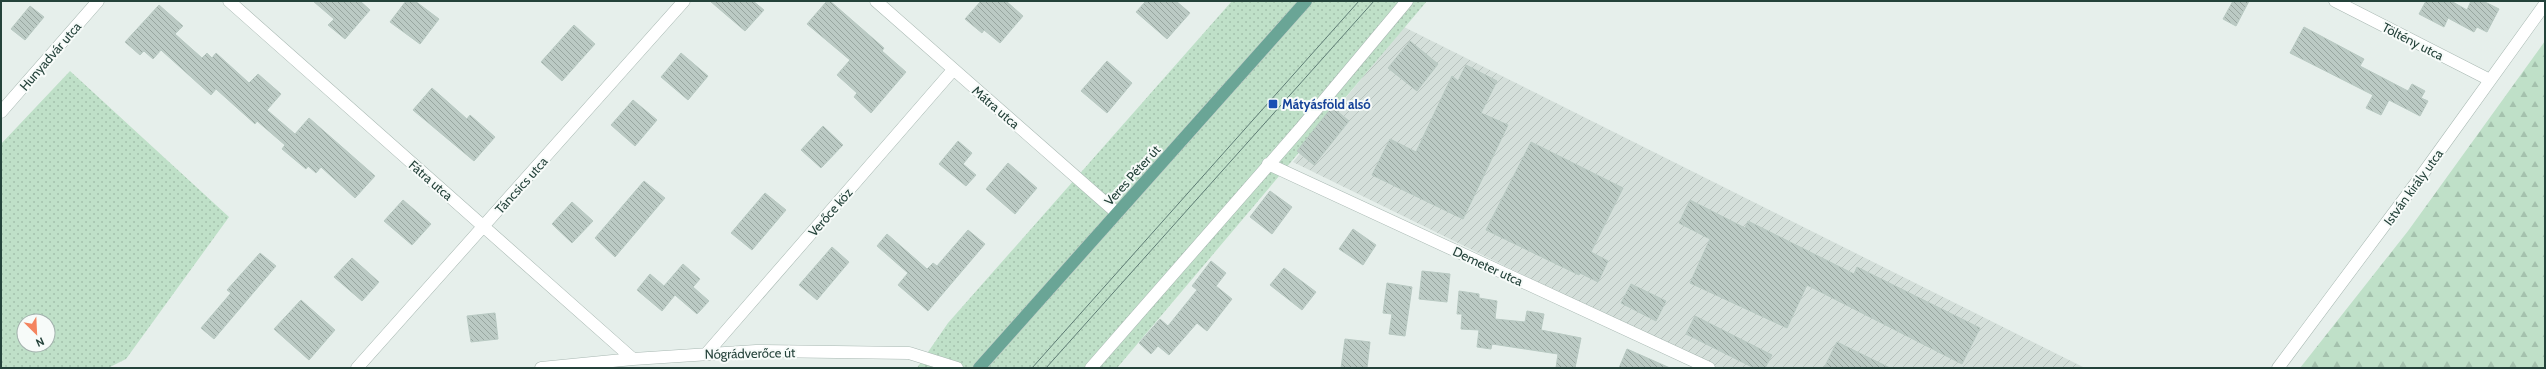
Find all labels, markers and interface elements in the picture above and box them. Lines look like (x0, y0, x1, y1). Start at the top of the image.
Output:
street label: Hunyadvár utca (16, 18, 85, 94)
street label: Töltény utca (2380, 19, 2447, 64)
street label: Mátra utca (969, 82, 1023, 132)
place label: Mátyásföld alsó (1282, 96, 1371, 112)
marker: Mátyásföld alsó (1267, 98, 1279, 110)
street label: Veres Péter út (1101, 141, 1164, 209)
street label: István király utca (2380, 145, 2446, 228)
street label: Táncsics utca (491, 153, 551, 217)
street label: Fátra utca (406, 157, 457, 204)
street label: Verőce köz (805, 184, 855, 240)
street label: Demeter utca (1450, 243, 1526, 290)
north arrow (16, 313, 56, 353)
text: N (34, 334, 46, 350)
street label: Nógrádverőce út (704, 344, 796, 362)

